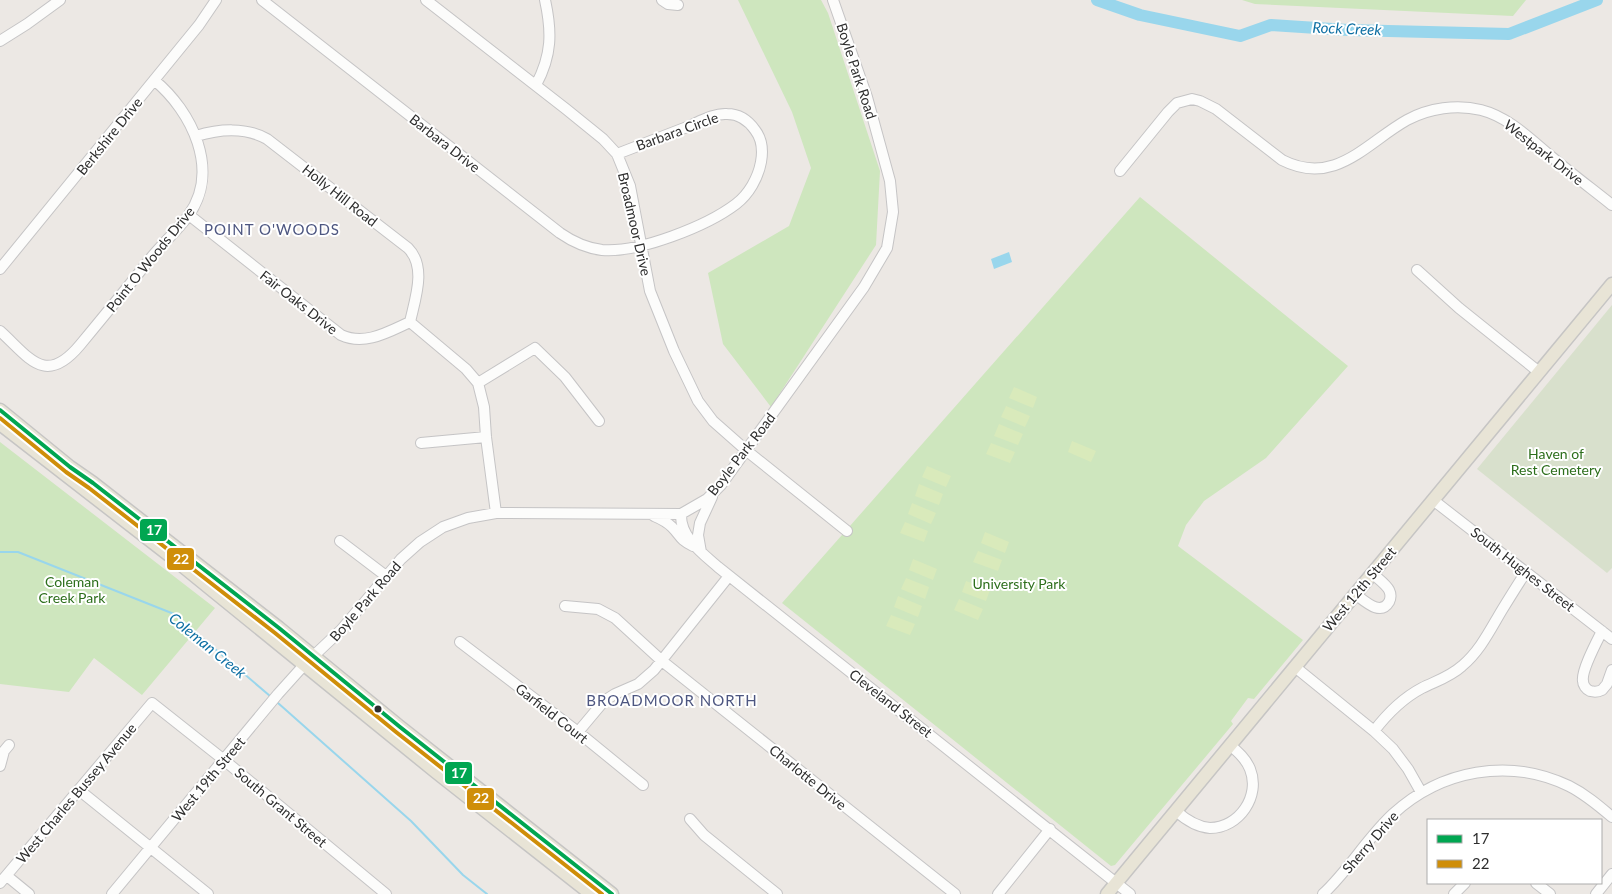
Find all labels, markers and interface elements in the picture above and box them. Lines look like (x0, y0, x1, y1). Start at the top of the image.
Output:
water label: Rock Creek (1312, 18, 1383, 38)
street label: Boyle Park Road (833, 21, 881, 121)
street label: Berkshire Drive (73, 94, 145, 178)
street label: Barbara Circle (634, 108, 720, 154)
street label: Barbara Drive (406, 110, 484, 176)
street label: Westpark Drive (1501, 116, 1587, 188)
street label: Holly Hill Road (299, 160, 381, 230)
street label: Broadmoor Drive (615, 171, 655, 277)
street label: Point O Woods Drive (102, 203, 198, 315)
district label: POINT O'WOODS (204, 220, 340, 238)
street label: Fair Oaks Drive (257, 266, 341, 338)
street label: Boyle Park Road (703, 409, 779, 499)
park label: Haven of Rest Cemetery (1511, 445, 1602, 478)
line badge: 17 (139, 518, 168, 542)
text: 17 (146, 521, 162, 538)
street label: South Hughes Street (1468, 523, 1578, 615)
street label: West 12th Street (1319, 543, 1399, 635)
line badge: 22 (166, 547, 195, 571)
text: 22 (173, 550, 189, 567)
street label: Boyle Park Road (326, 558, 404, 644)
park label: Coleman Creek Park (39, 573, 106, 606)
park label: University Park (973, 575, 1066, 592)
water label: Coleman Creek (166, 608, 251, 682)
street label: Cleveland Street (846, 665, 936, 741)
street label: Garfield Court (512, 679, 592, 747)
district label: BROADMOOR NORTH (586, 691, 758, 709)
unlabelled marker (373, 704, 383, 714)
street label: West Charles Bussey Avenue (12, 719, 140, 867)
street label: West 19th Street (168, 733, 248, 825)
street label: Charlotte Drive (766, 741, 850, 813)
line badge: 17 (444, 761, 473, 785)
street label: South Grant Street (232, 764, 330, 850)
text: 17 (451, 764, 467, 781)
line badge: 22 (466, 787, 495, 811)
text: 22 (473, 789, 489, 806)
street label: Sherry Drive (1338, 807, 1402, 877)
legend (1427, 819, 1602, 884)
text: 17 (1472, 829, 1490, 847)
text: 22 (1472, 854, 1489, 872)

